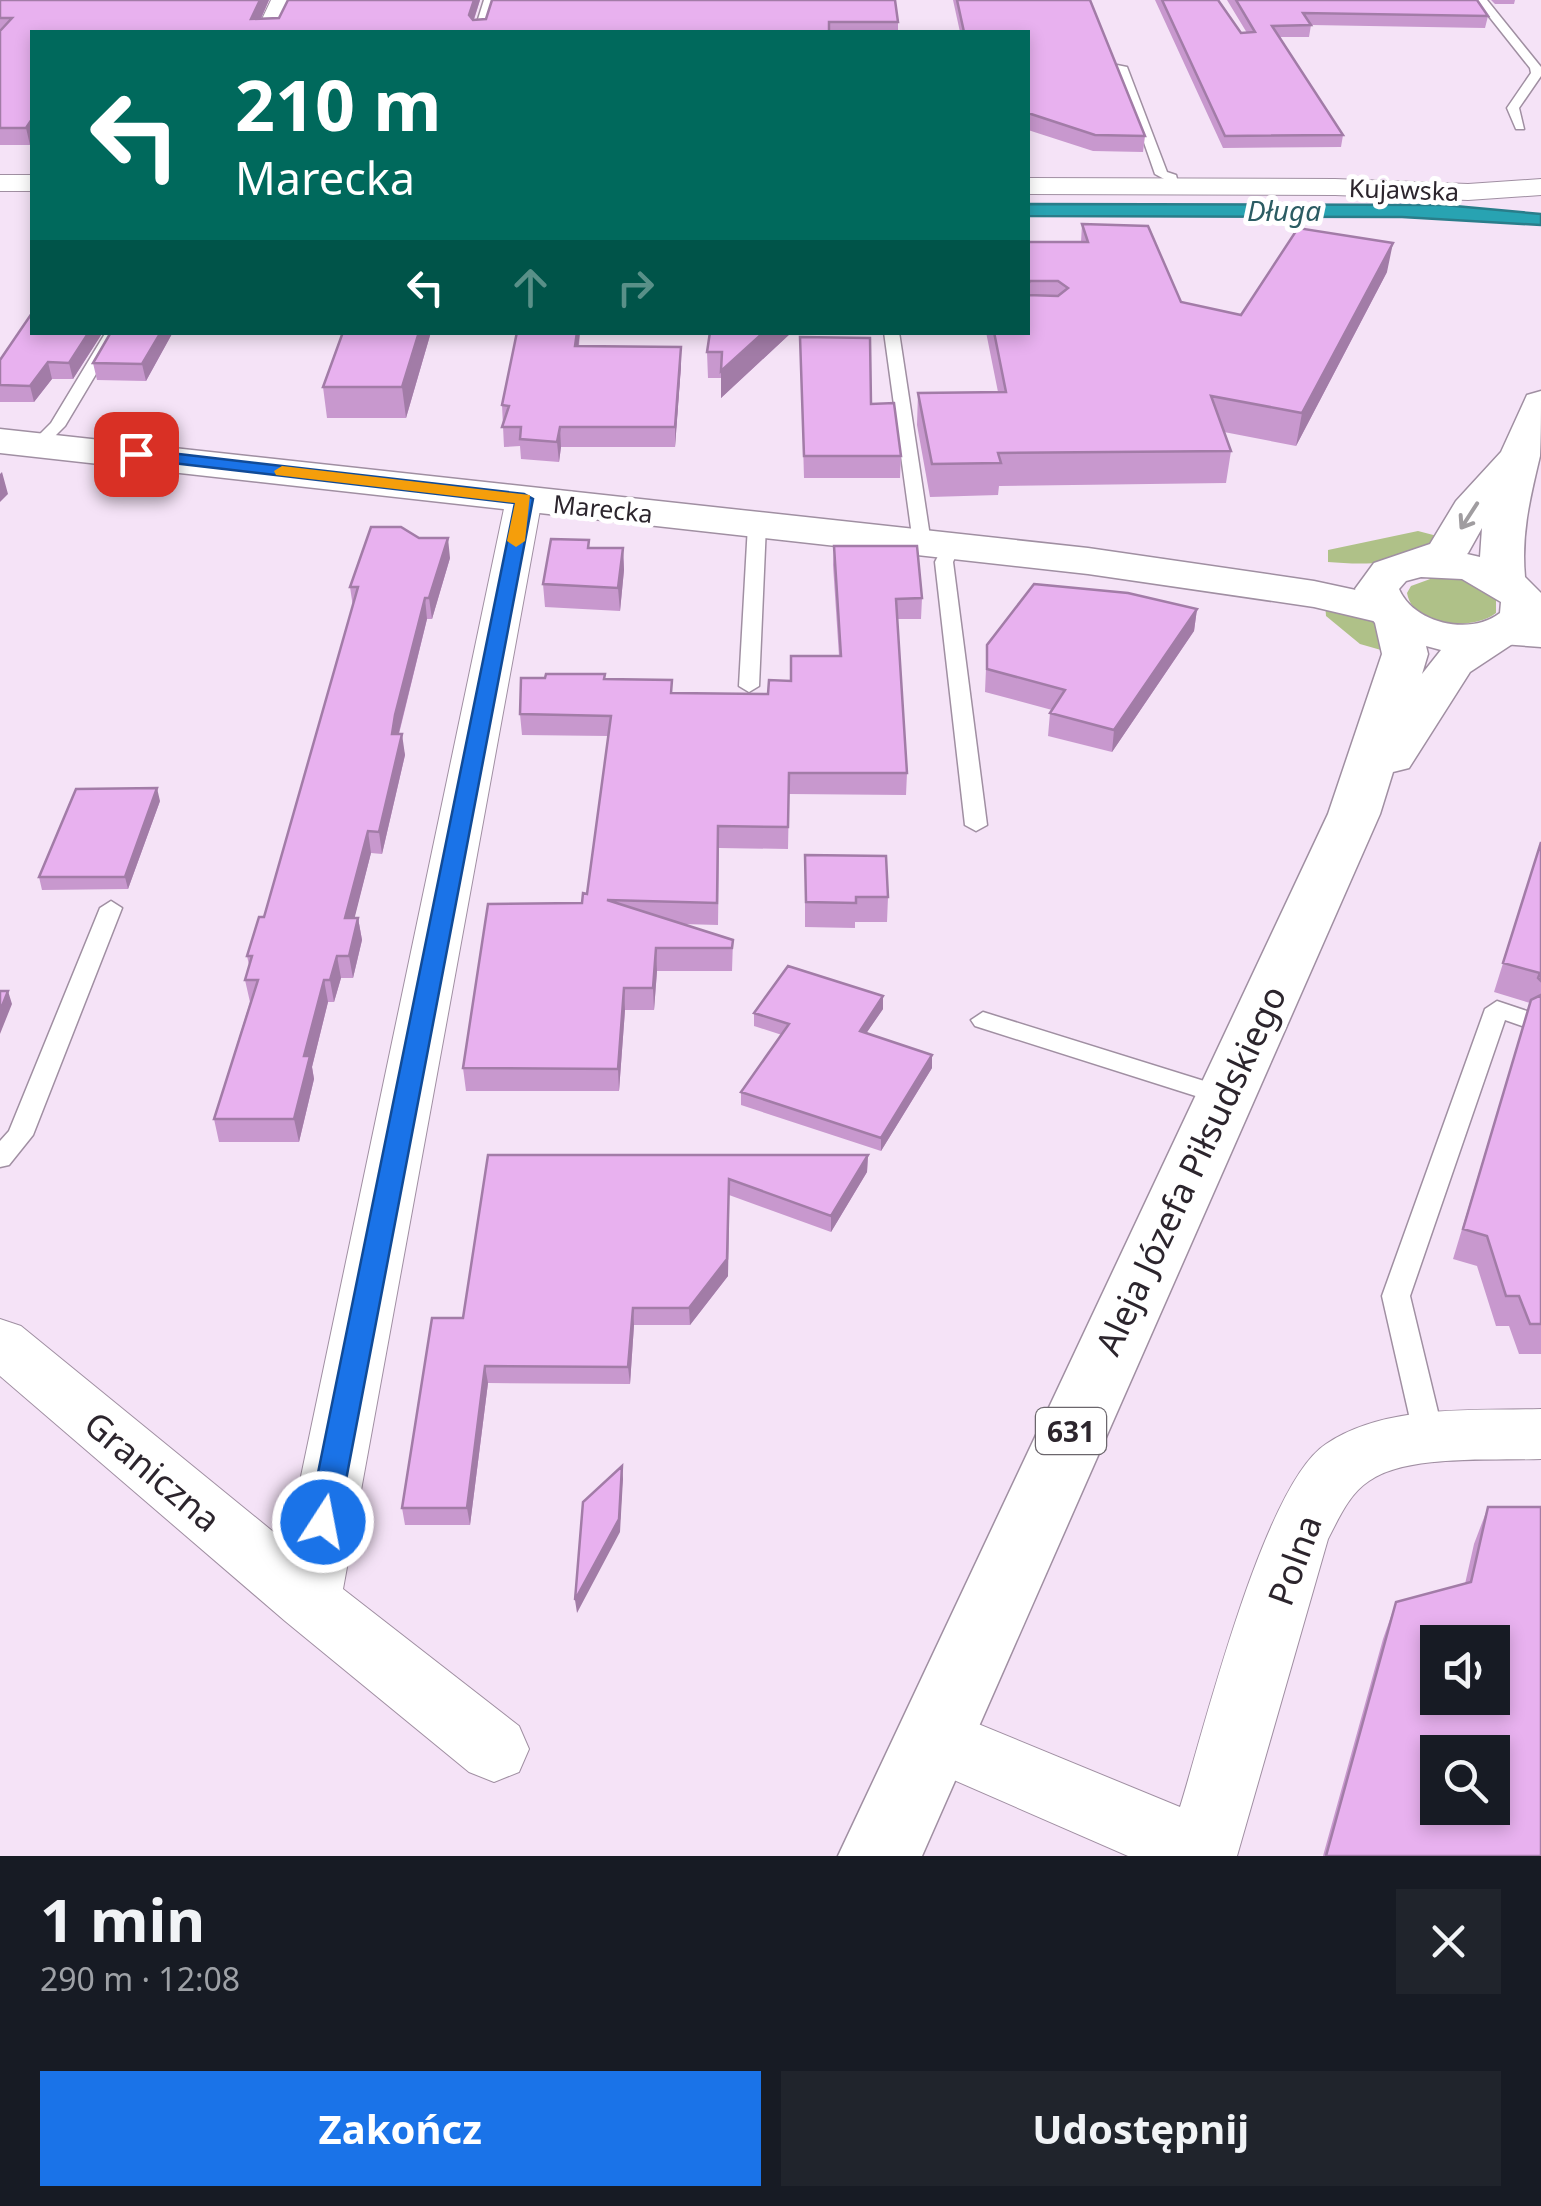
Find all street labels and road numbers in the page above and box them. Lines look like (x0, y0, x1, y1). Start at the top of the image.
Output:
street label: Kujawska (1348, 170, 1460, 208)
street label: Marecka (551, 486, 655, 530)
street label: Aleja Józefa Piłsudskiego (1084, 978, 1296, 1362)
street label: Graniczna (75, 1400, 231, 1542)
road number: 631 (1036, 1408, 1106, 1454)
street label: Polna (1256, 1508, 1332, 1612)

